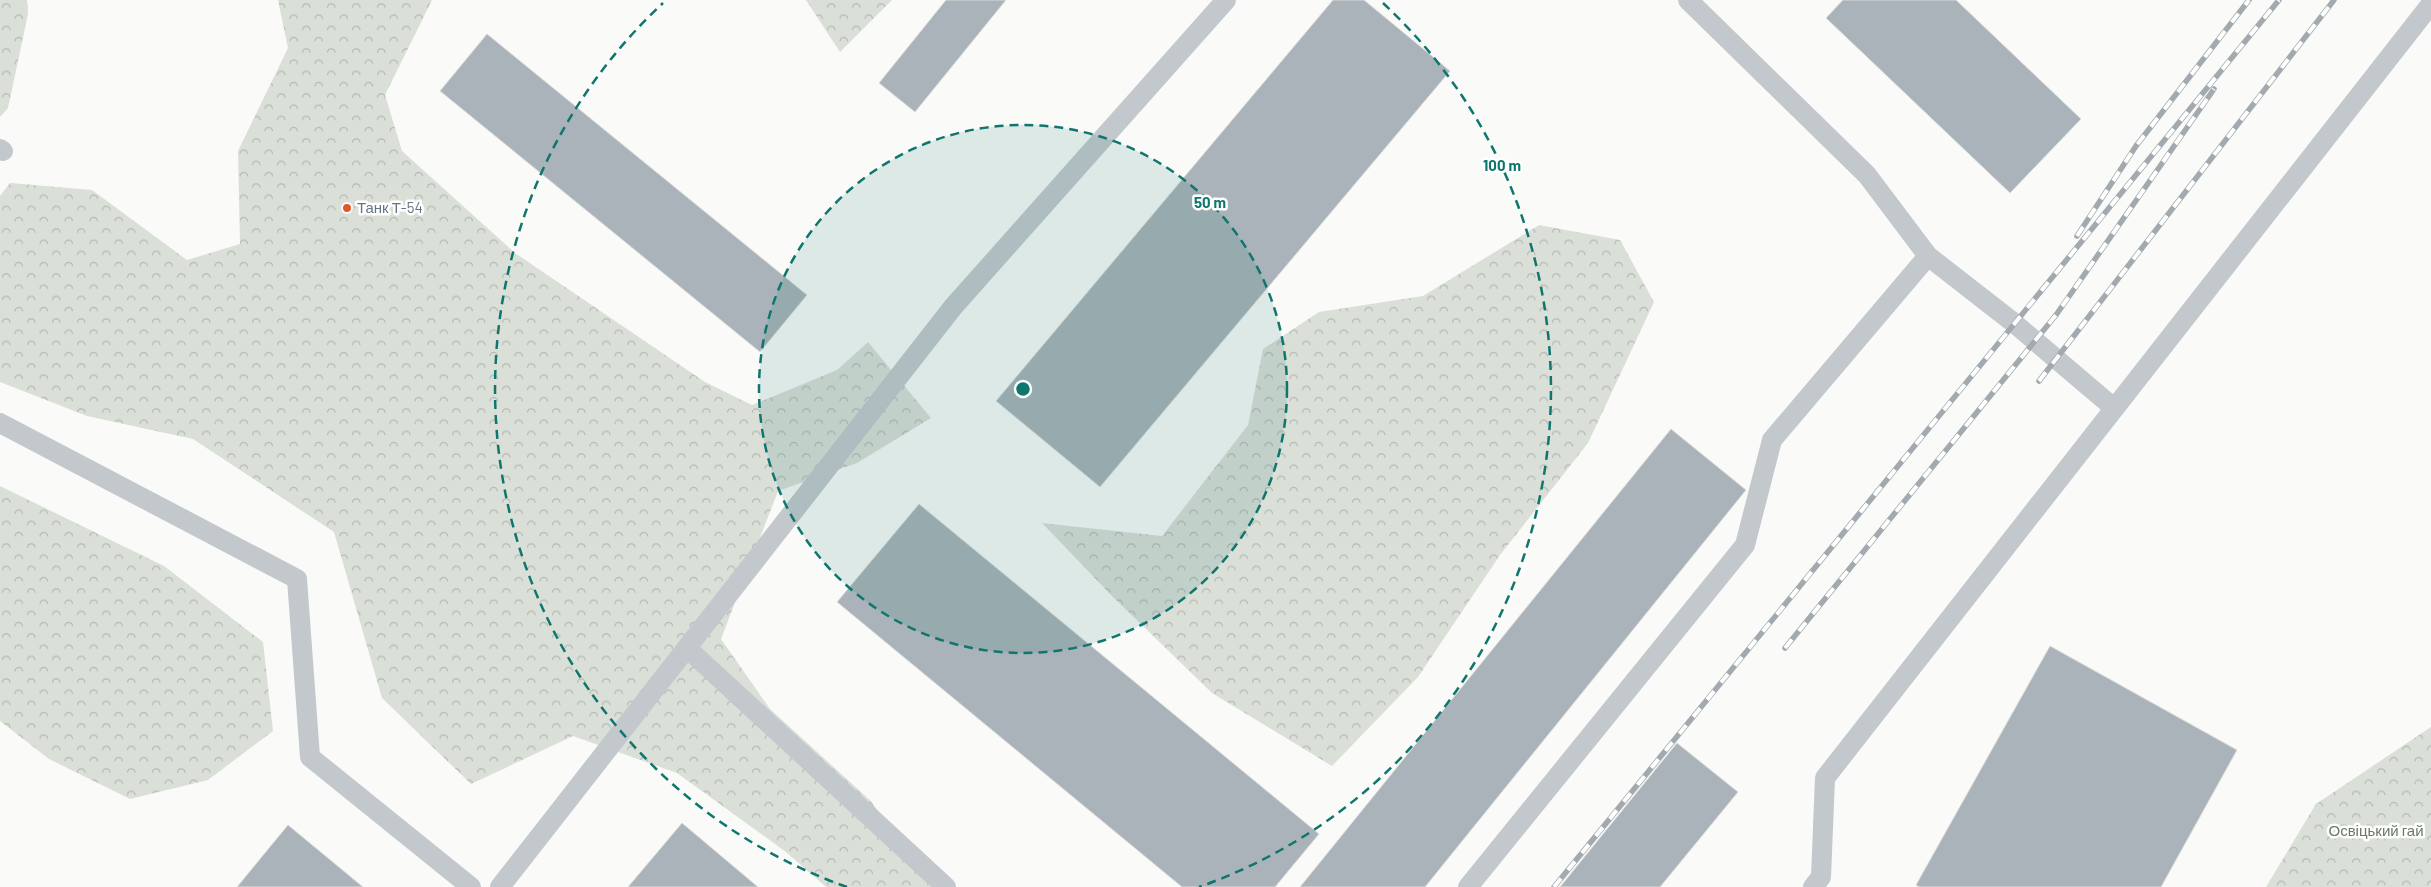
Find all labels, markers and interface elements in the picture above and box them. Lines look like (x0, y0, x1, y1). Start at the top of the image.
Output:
text: 100 m (1483, 156, 1521, 174)
text: 50 m (1194, 193, 1226, 211)
place label: Танк Т-54 (357, 198, 423, 216)
marker: Танк Т-54 (341, 202, 353, 214)
centre of rings (1014, 380, 1032, 398)
park label: Освіцький гай (2328, 821, 2424, 839)

